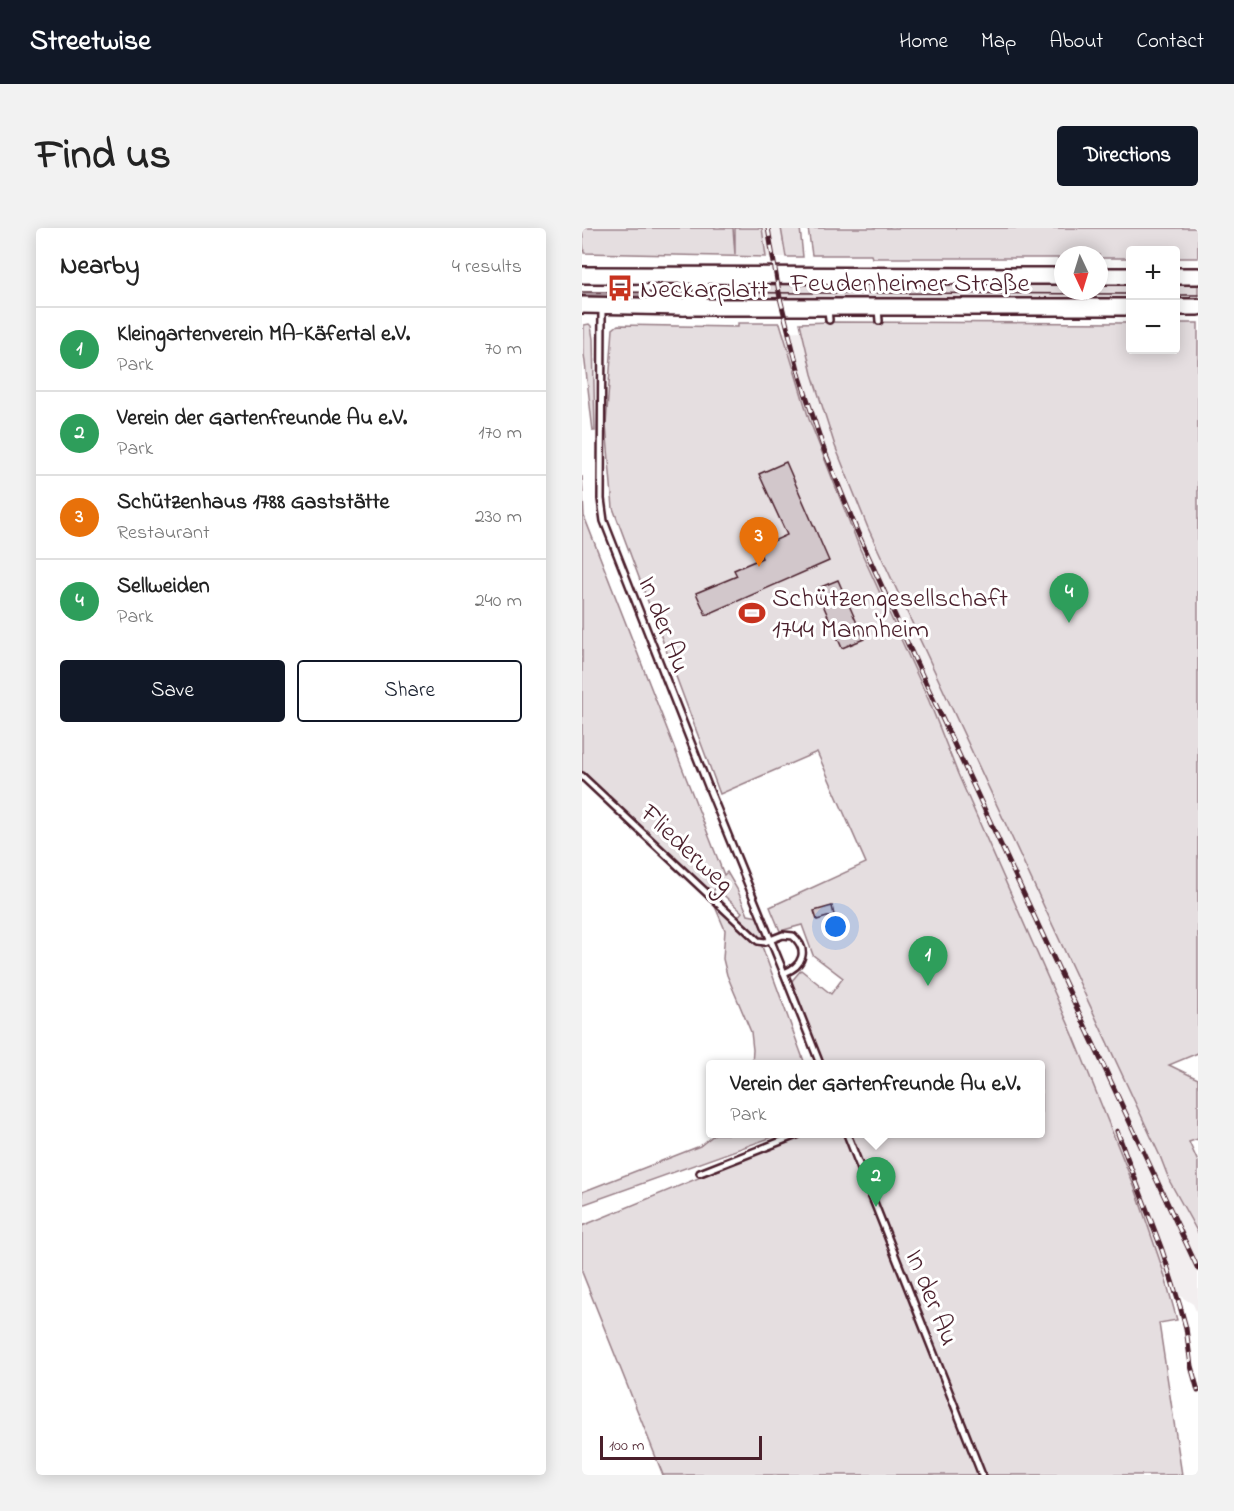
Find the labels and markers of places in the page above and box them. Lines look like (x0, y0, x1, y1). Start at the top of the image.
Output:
place label: Neckarplatt (640, 271, 768, 310)
bus stop icon: Neckarplatt (605, 273, 635, 303)
pin: 3 (740, 518, 778, 567)
pin: 4 (1050, 574, 1088, 623)
place label: Schützengesellschaft 1744 Mannheim (772, 580, 1008, 650)
sports icon: Schützengesellschaft 1744 Mannheim (737, 598, 767, 628)
pin: 1 (908, 936, 948, 986)
pin: 2 (856, 1158, 896, 1207)

